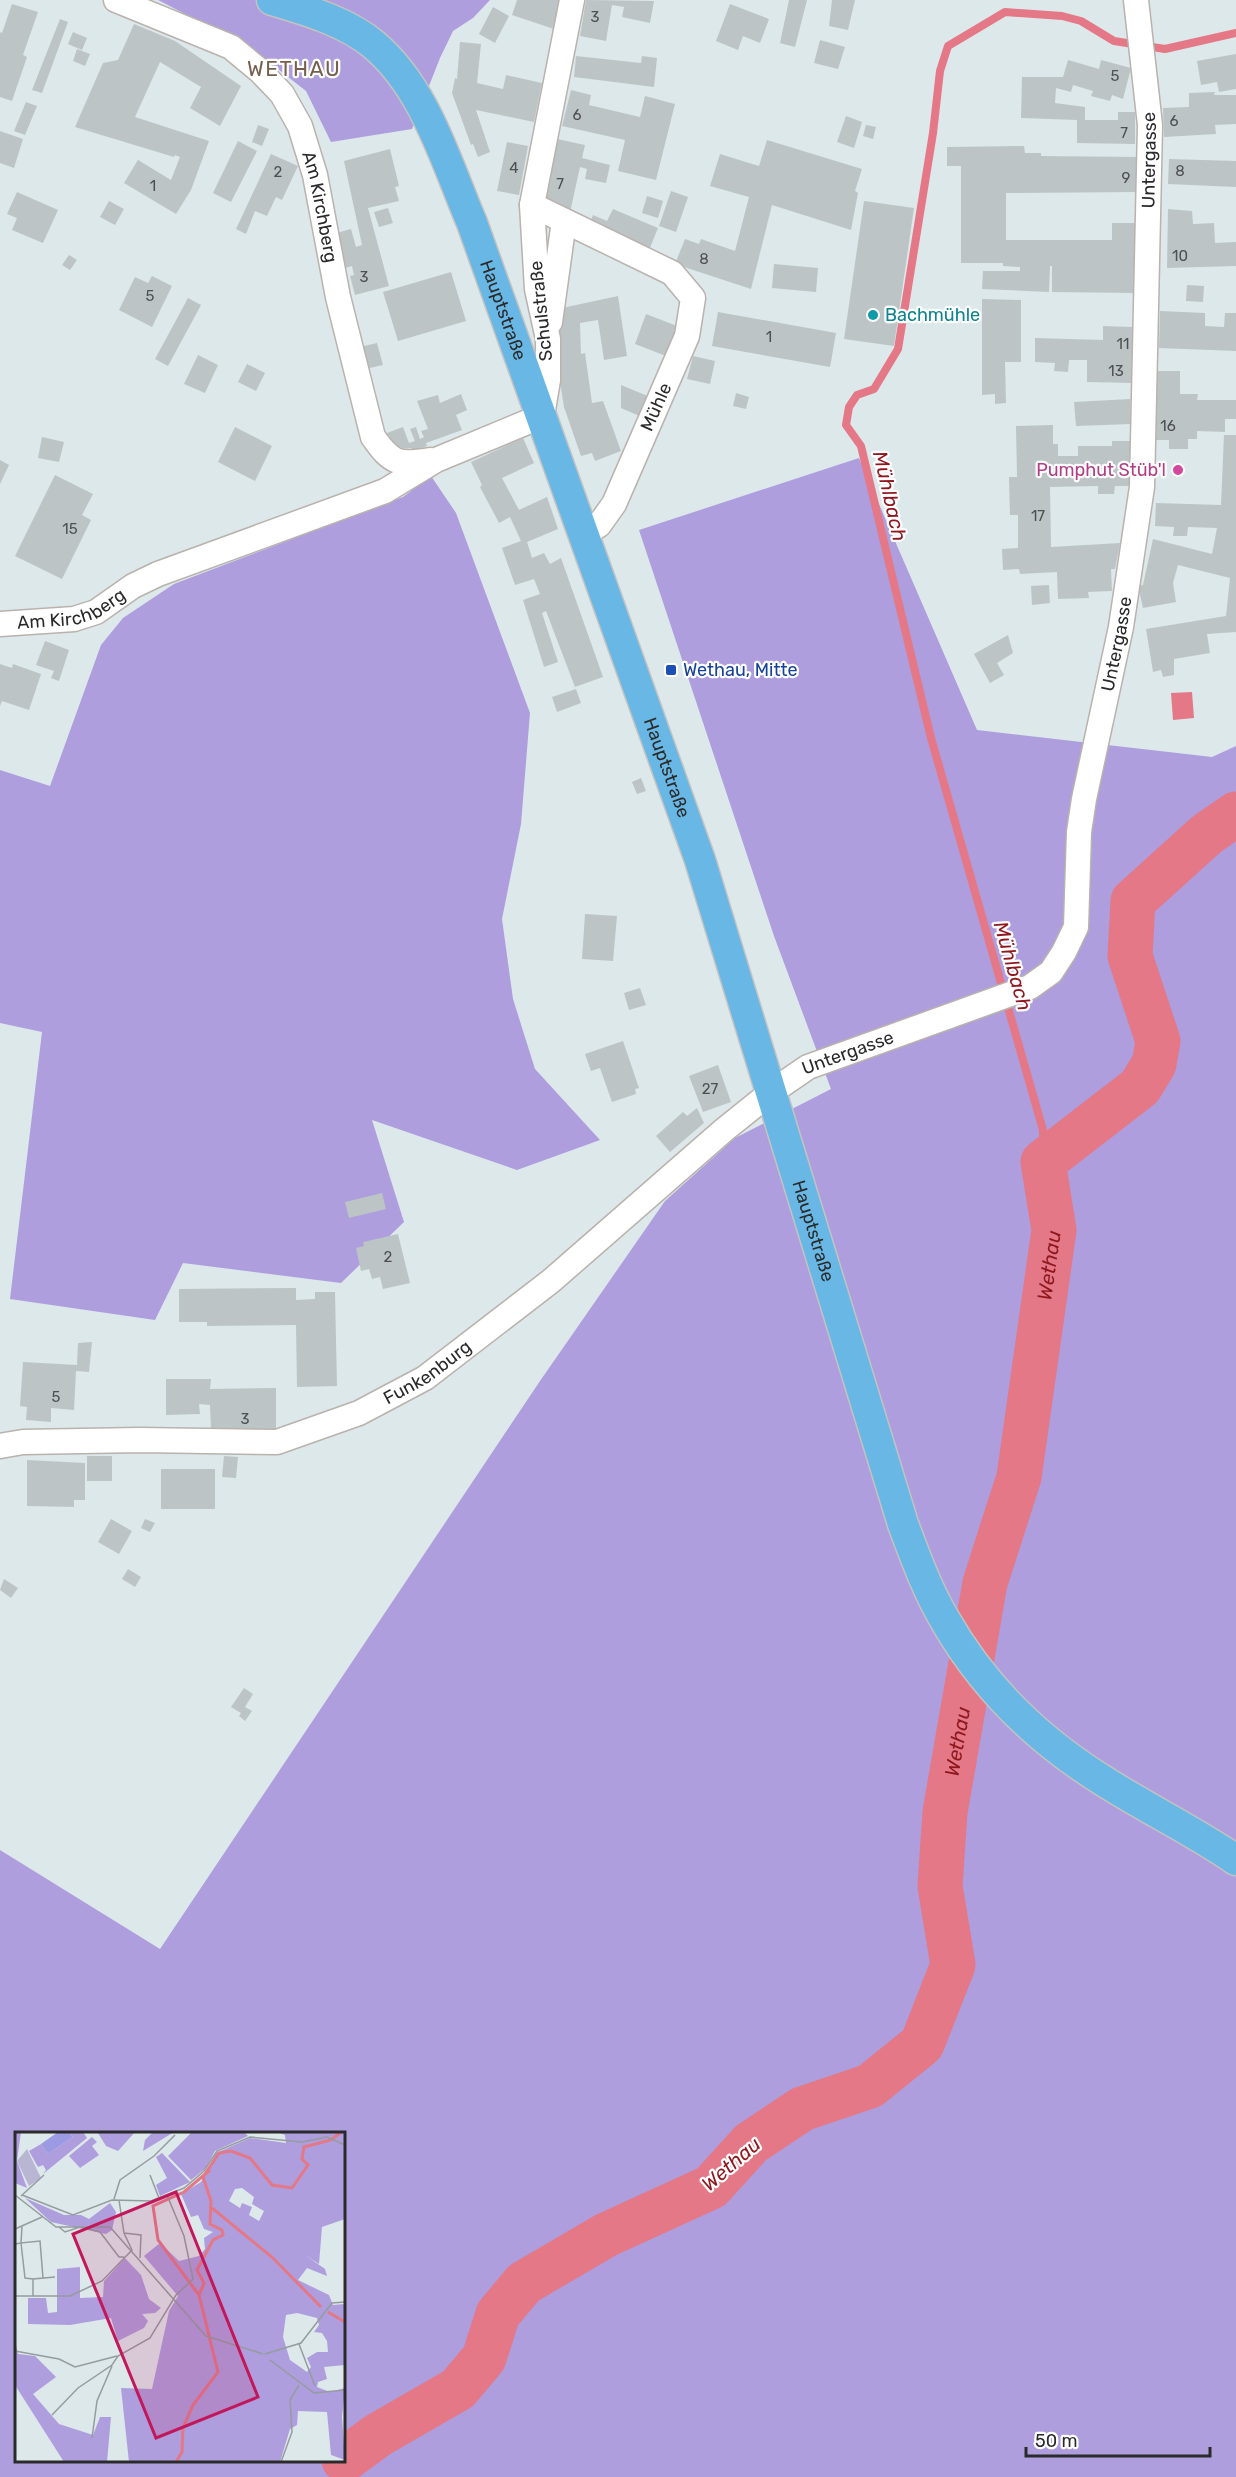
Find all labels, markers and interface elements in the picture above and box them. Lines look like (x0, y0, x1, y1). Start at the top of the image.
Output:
house number: 3 (590, 8, 600, 26)
district label: WETHAU (247, 56, 341, 81)
house number: 5 (1111, 67, 1120, 85)
house number: 6 (572, 106, 582, 124)
street label: Untergasse (1137, 111, 1161, 209)
house number: 6 (1169, 112, 1179, 130)
house number: 7 (1120, 124, 1128, 142)
street label: Am Kirchberg (297, 148, 342, 265)
house number: 4 (509, 159, 519, 177)
house number: 8 (1175, 162, 1185, 180)
house number: 2 (274, 163, 283, 181)
house number: 9 (1122, 169, 1131, 187)
house number: 7 (556, 175, 564, 193)
house number: 1 (150, 177, 156, 195)
house number: 10 (1172, 247, 1188, 265)
house number: 8 (699, 250, 709, 268)
street label: Hauptstraße (475, 257, 531, 363)
street label: Schulstraße (525, 260, 557, 362)
house number: 3 (359, 268, 369, 286)
house number: 5 (146, 287, 155, 305)
place label: Bachmühle (885, 304, 980, 326)
marker: Bachmühle (866, 308, 880, 322)
house number: 1 (766, 328, 772, 346)
house number: 11 (1117, 335, 1129, 353)
house number: 13 (1108, 362, 1124, 380)
street label: Mühle (636, 379, 676, 435)
house number: 16 (1160, 417, 1176, 435)
water label: Mühlbach (868, 449, 912, 543)
place label: Pumphut Stüb'l (1036, 459, 1166, 481)
marker: Pumphut Stüb'l (1171, 463, 1185, 477)
house number: 17 (1031, 507, 1045, 525)
house number: 15 (62, 520, 78, 538)
street label: Am Kirchberg (16, 584, 130, 634)
street label: Untergasse (1096, 595, 1136, 694)
place label: Wethau, Mitte (683, 659, 798, 681)
marker: Wethau, Mitte (664, 663, 678, 677)
street label: Hauptstraße (639, 714, 695, 821)
water label: Mühlbach (989, 919, 1037, 1013)
street label: Untergasse (799, 1026, 897, 1079)
house number: 27 (702, 1080, 719, 1098)
street label: Hauptstraße (788, 1178, 839, 1284)
water label: Wethau (1032, 1229, 1066, 1302)
house number: 2 (384, 1248, 393, 1266)
street label: Funkenburg (380, 1335, 476, 1409)
house number: 5 (52, 1388, 61, 1406)
house number: 3 (240, 1410, 250, 1428)
water label: Wethau (939, 1705, 975, 1778)
inset map (15, 2132, 345, 2462)
water label: Wethau (697, 2132, 765, 2196)
scale bar (1026, 2420, 1210, 2458)
text: 50 m (1035, 2430, 1078, 2452)

